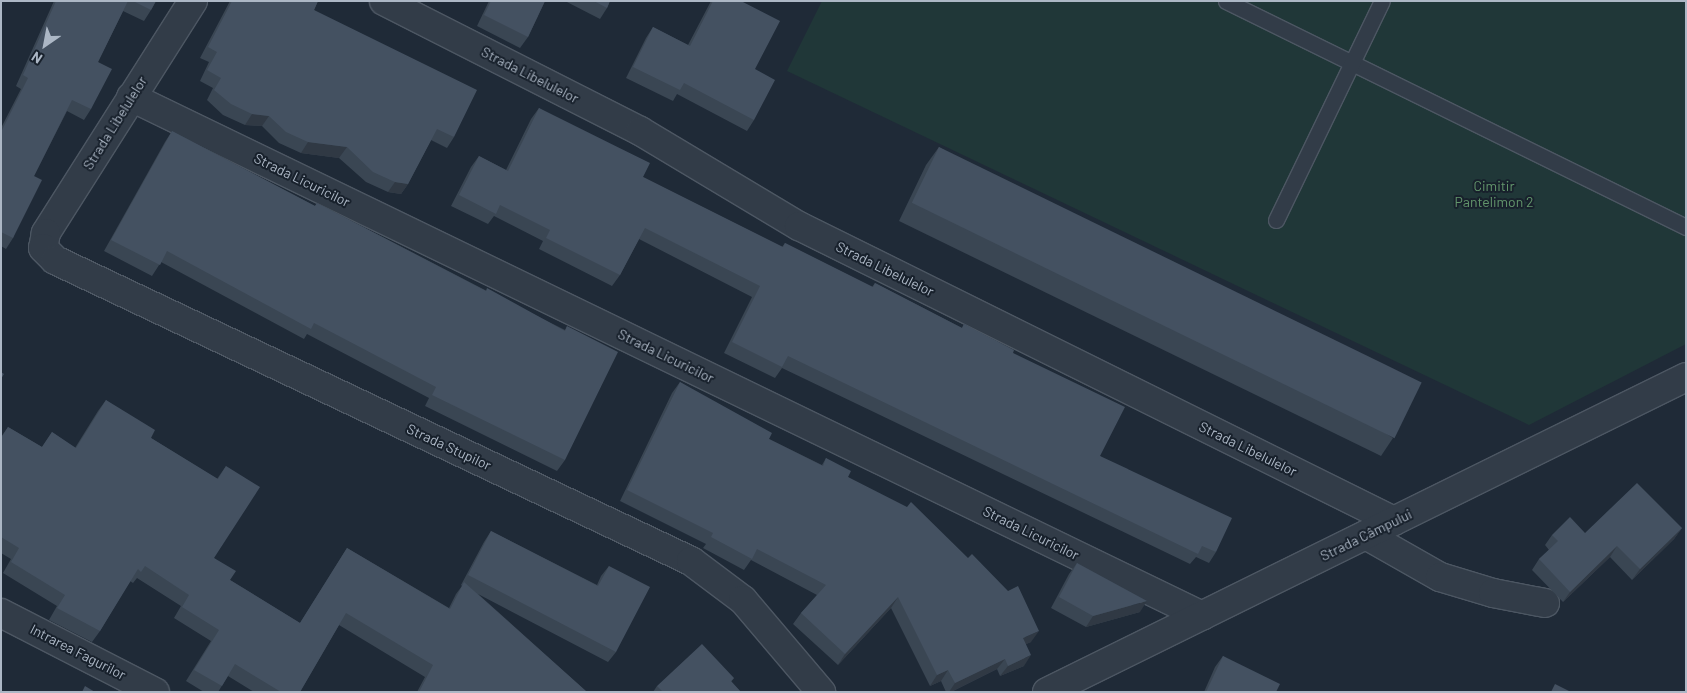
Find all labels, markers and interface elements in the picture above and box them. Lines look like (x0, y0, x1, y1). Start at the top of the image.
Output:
north arrow (20, 20, 70, 70)
street label: Strada Libelulelor (479, 43, 581, 107)
text: N (28, 48, 45, 68)
street label: Strada Libelulelor (80, 73, 150, 173)
street label: Strada Licuricilor (251, 149, 353, 211)
park label: Cimitir Pantelimon 2 (1454, 178, 1534, 210)
street label: Strada Libelulelor (833, 238, 937, 300)
street label: Strada Licuricilor (615, 325, 717, 387)
street label: Strada Libelulelor (1196, 418, 1300, 480)
street label: Strada Stupilor (404, 420, 494, 474)
street label: Strada Licuricilor (980, 502, 1082, 564)
street label: Strada Câmpului (1317, 506, 1415, 564)
street label: Intrarea Fagurilor (27, 621, 129, 683)

